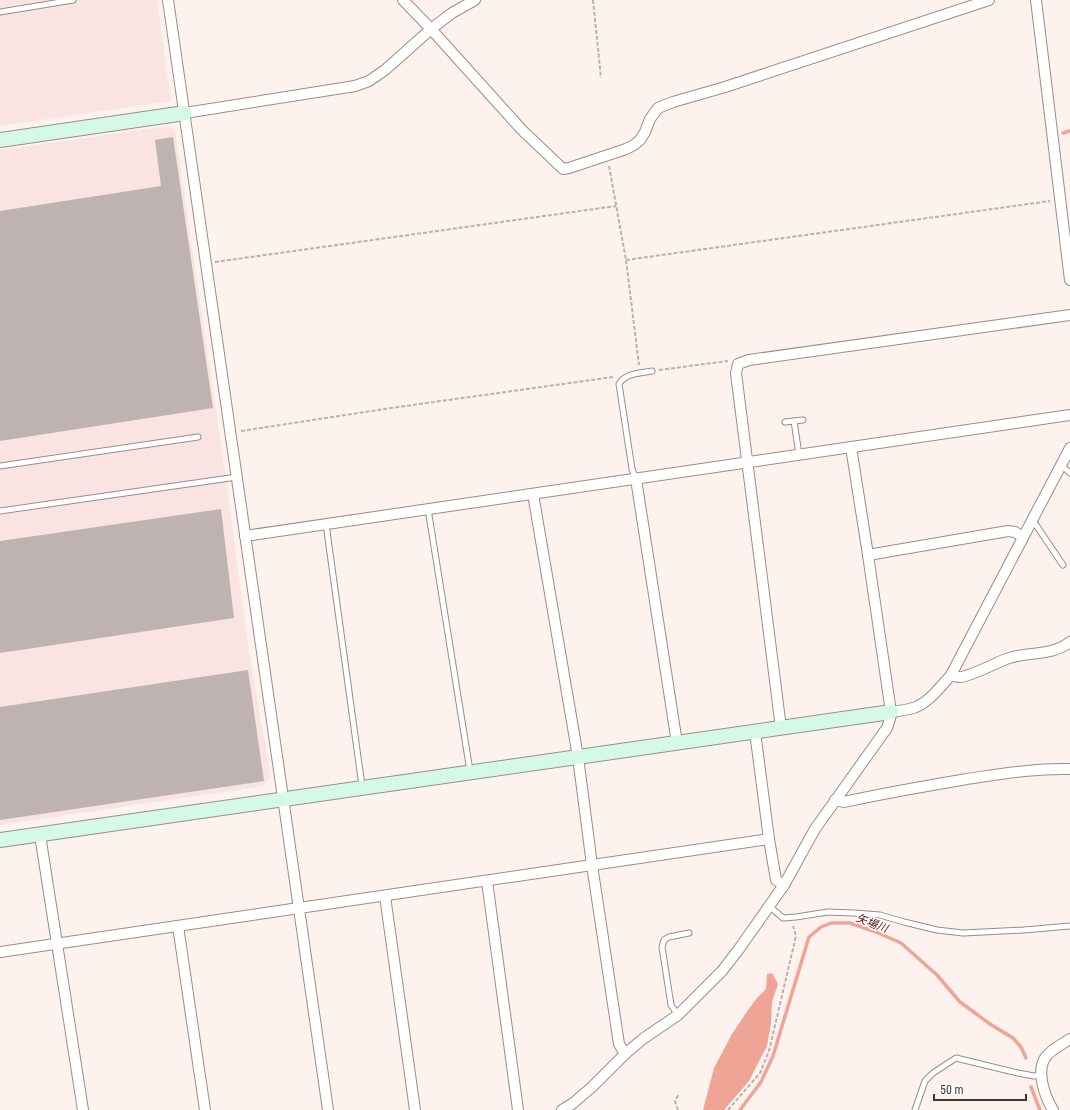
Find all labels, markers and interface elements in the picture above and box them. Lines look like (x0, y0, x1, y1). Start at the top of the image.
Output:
water label: 矢場川 (854, 912, 890, 936)
scale bar (934, 1076, 1026, 1102)
text: 50 m (940, 1083, 964, 1097)

